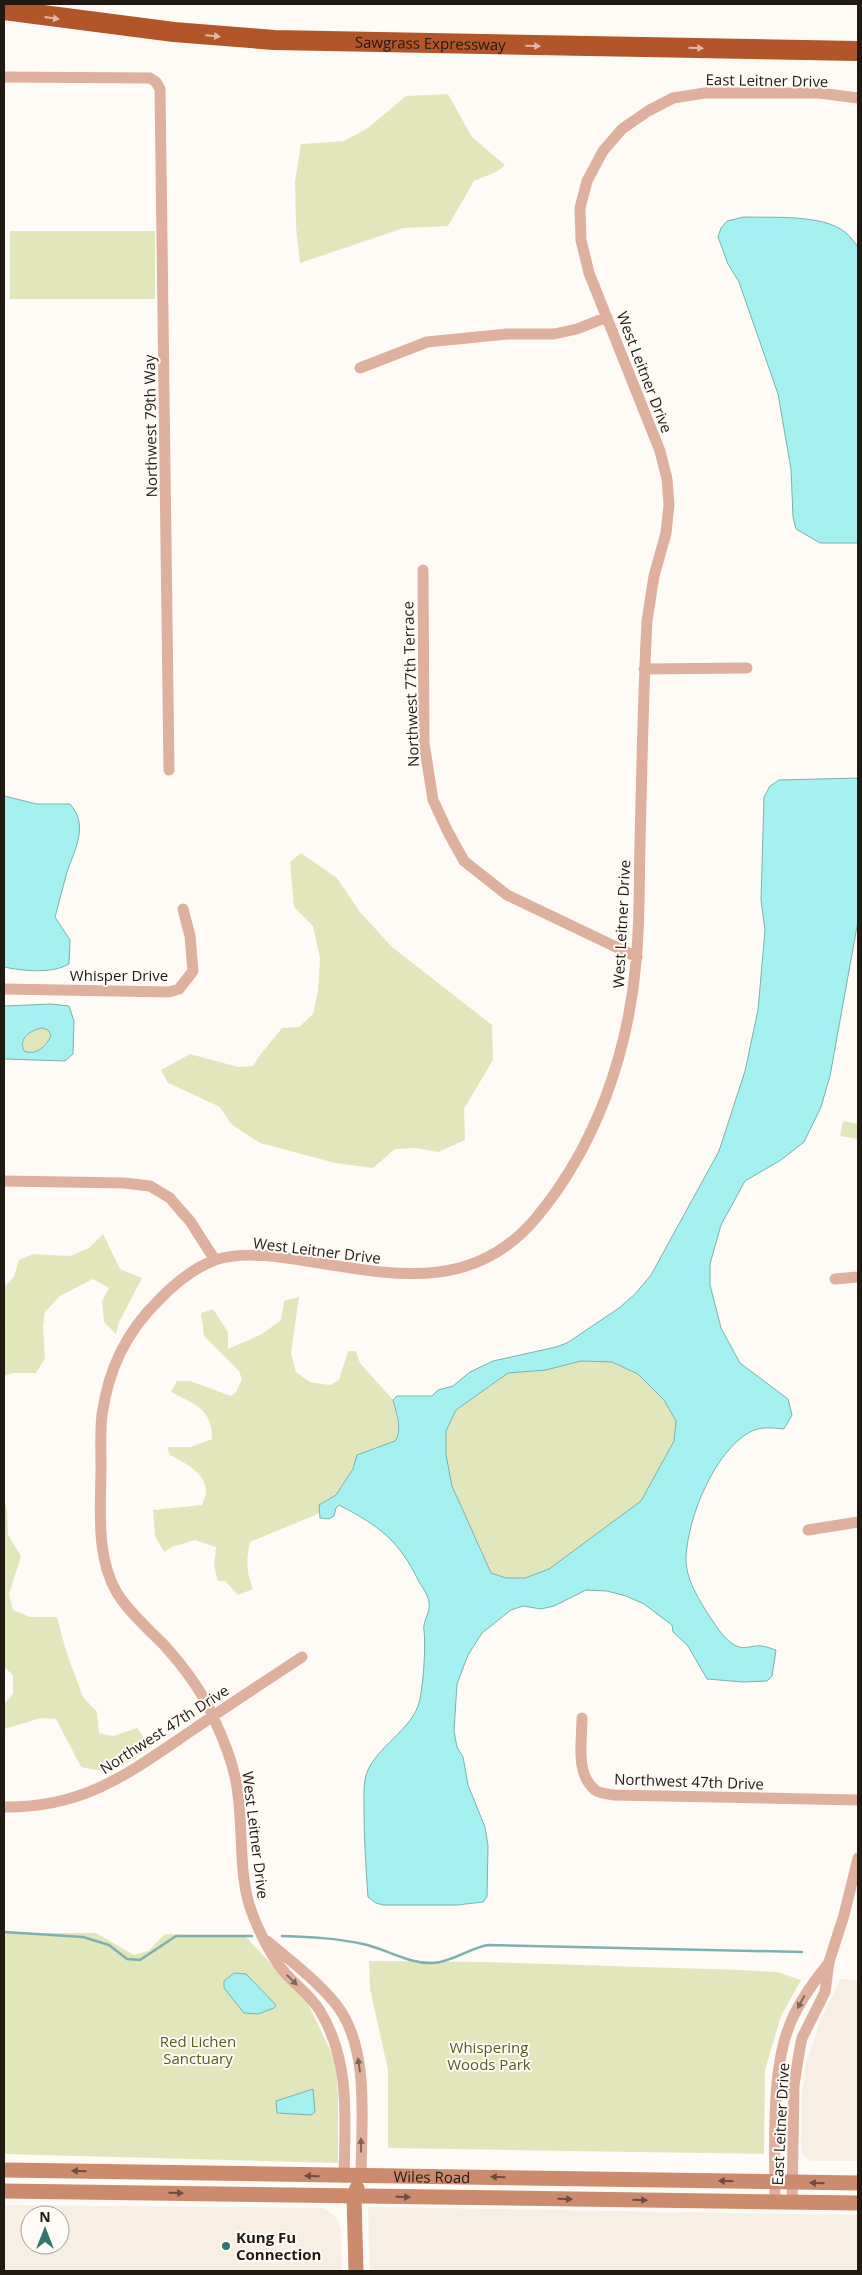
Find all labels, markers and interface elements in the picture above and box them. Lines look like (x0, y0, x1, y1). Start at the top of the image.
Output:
one-way arrow (44, 14, 60, 22)
one-way arrow (206, 32, 222, 40)
street label: Sawgrass Expressway (355, 32, 506, 54)
one-way arrow (525, 42, 541, 50)
one-way arrow (688, 44, 704, 52)
street label: East Leitner Drive (705, 69, 829, 91)
street label: West Leitner Drive (613, 308, 677, 436)
street label: Northwest 79th Way (139, 354, 161, 498)
street label: Northwest 77th Terrace (397, 601, 423, 767)
street label: West Leitner Drive (608, 859, 634, 989)
street label: Whisper Drive (70, 965, 168, 985)
street label: West Leitner Drive (252, 1232, 382, 1268)
street label: Northwest 47th Drive (96, 1680, 232, 1778)
street label: Northwest 47th Drive (614, 1768, 764, 1794)
street label: West Leitner Drive (238, 1770, 274, 1900)
one-way arrow (286, 1974, 298, 1986)
one-way arrow (797, 1996, 806, 2009)
park label: Red Lichen Sanctuary (160, 2031, 236, 2068)
park label: Whispering Woods Park (447, 2037, 531, 2074)
one-way arrow (354, 2057, 362, 2073)
street label: East Leitner Drive (767, 2062, 793, 2186)
one-way arrow (357, 2137, 365, 2153)
street label: Wiles Road (393, 2166, 470, 2187)
one-way arrow (71, 2167, 87, 2175)
one-way arrow (304, 2172, 320, 2180)
one-way arrow (489, 2173, 505, 2181)
one-way arrow (718, 2177, 734, 2185)
one-way arrow (808, 2178, 824, 2186)
one-way arrow (168, 2190, 184, 2198)
one-way arrow (395, 2193, 411, 2201)
one-way arrow (558, 2195, 574, 2203)
one-way arrow (633, 2197, 649, 2205)
north arrow (20, 2205, 70, 2255)
text: N (39, 2207, 51, 2226)
place label: Kung Fu Connection (236, 2227, 321, 2264)
marker: Kung Fu Connection (220, 2240, 232, 2252)

